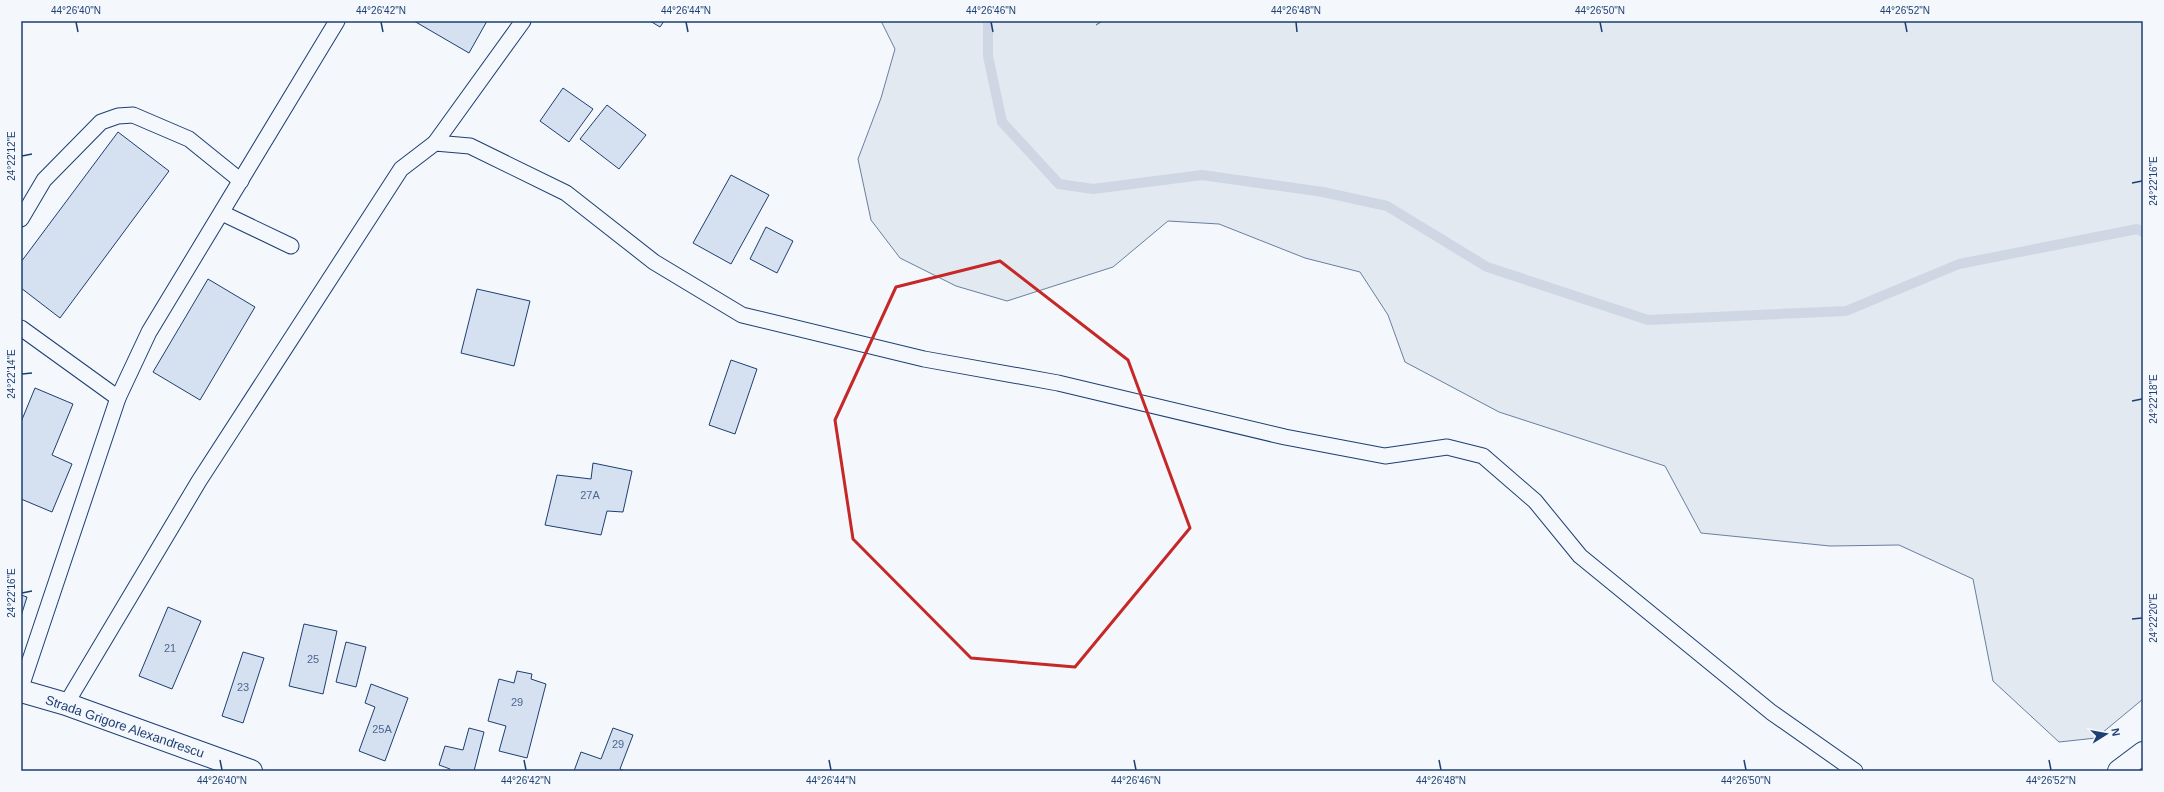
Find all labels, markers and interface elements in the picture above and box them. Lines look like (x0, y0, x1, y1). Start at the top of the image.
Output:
text: 44°26'40"N (51, 5, 101, 16)
text: 44°26'42"N (356, 5, 406, 16)
text: 44°26'44"N (661, 5, 711, 16)
text: 44°26'46"N (966, 5, 1016, 16)
text: 44°26'48"N (1271, 5, 1321, 16)
text: 44°26'50"N (1575, 5, 1625, 16)
text: 44°26'52"N (1880, 5, 1930, 16)
text: 24°22'12"E (6, 131, 17, 181)
text: 24°22'16"E (2148, 156, 2159, 206)
text: 24°22'14"E (6, 349, 17, 399)
text: 24°22'18"E (2148, 374, 2159, 424)
house number: 27A (580, 489, 600, 501)
text: 24°22'16"E (6, 568, 17, 618)
text: 24°22'20"E (2148, 593, 2159, 643)
house number: 21 (164, 642, 176, 654)
house number: 25 (307, 653, 319, 665)
house number: 23 (237, 681, 249, 693)
street label: Strada Grigore Alexandrescu (43, 692, 206, 761)
house number: 29 (511, 696, 523, 708)
north arrow (2086, 714, 2126, 754)
house number: 25A (372, 723, 392, 735)
text: N (2109, 727, 2122, 737)
house number: 29 (612, 738, 624, 750)
text: 44°26'40"N (197, 775, 247, 786)
text: 44°26'42"N (501, 775, 551, 786)
text: 44°26'44"N (806, 775, 856, 786)
text: 44°26'46"N (1111, 775, 1161, 786)
text: 44°26'48"N (1416, 775, 1466, 786)
text: 44°26'50"N (1721, 775, 1771, 786)
text: 44°26'52"N (2026, 775, 2076, 786)

